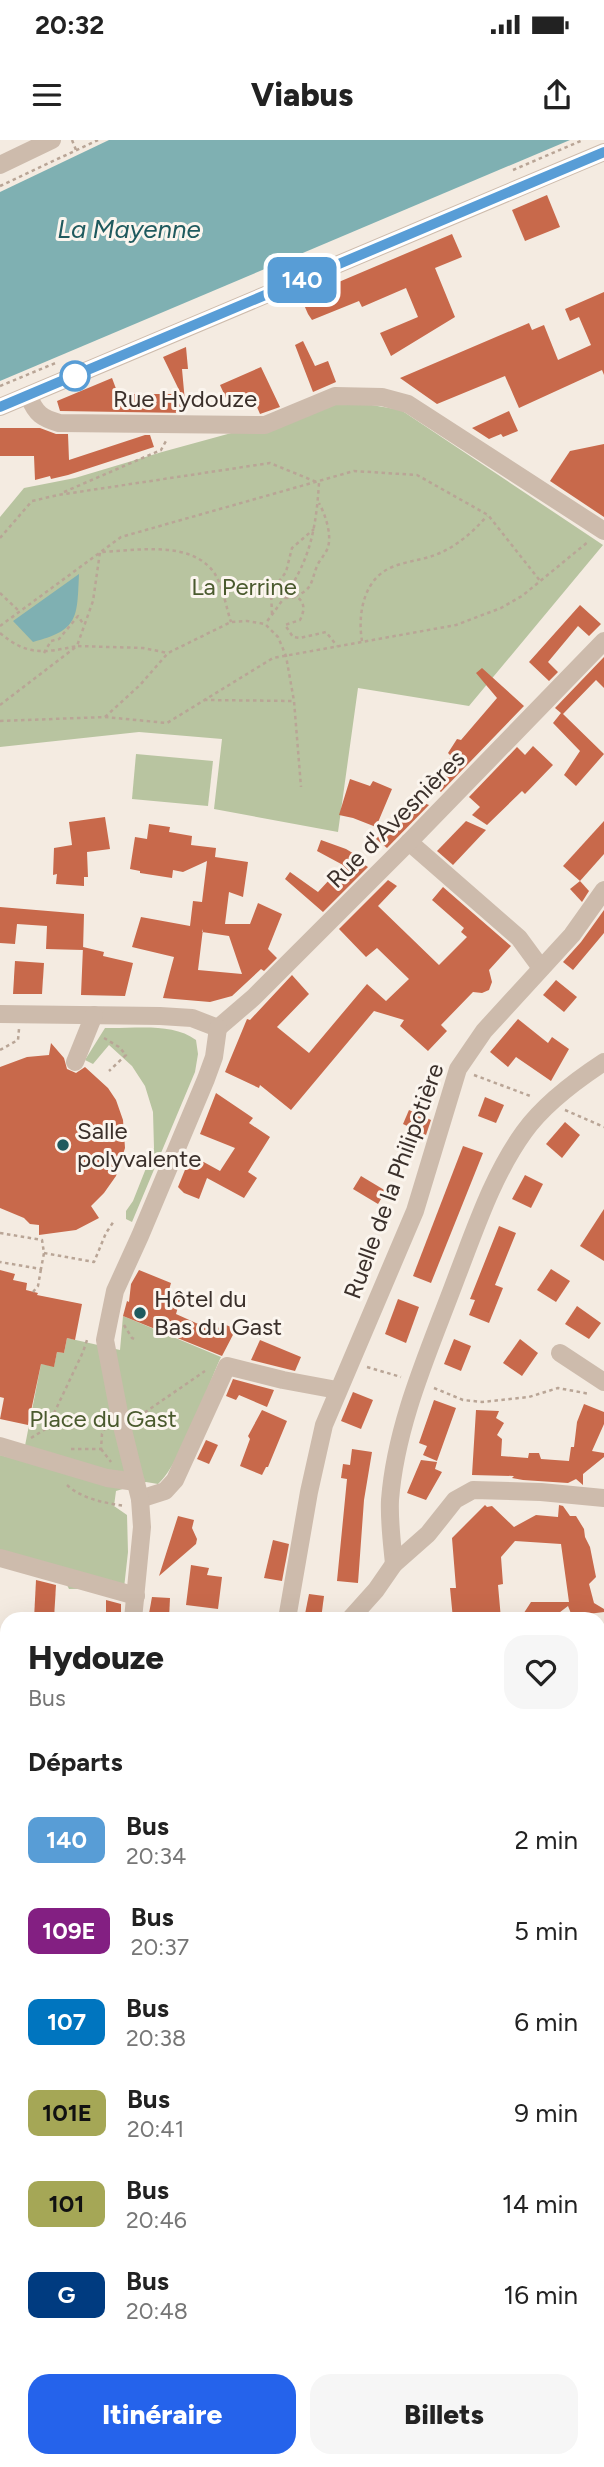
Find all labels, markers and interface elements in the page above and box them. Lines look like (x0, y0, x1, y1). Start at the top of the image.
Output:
text: 20:32 (35, 9, 104, 41)
icon: menu (28, 76, 66, 114)
text: Viabus (251, 76, 353, 114)
icon: share (538, 76, 576, 114)
water label: La Mayenne (57, 213, 201, 245)
line badge: 140 (262, 257, 342, 303)
text: 140 (282, 265, 322, 294)
unlabelled marker (60, 361, 90, 391)
street label: Rue Hydouze (113, 384, 257, 413)
park label: La Perrine (191, 572, 297, 601)
street label: Rue d'Avesnières (321, 744, 471, 894)
street label: Ruelle de la Philipotière (337, 1059, 450, 1303)
place label: Salle polyvalente (77, 1116, 201, 1173)
marker: Salle polyvalente (55, 1137, 71, 1153)
place label: Hôtel du Bas du Gast (154, 1284, 282, 1341)
marker: Hôtel du Bas du Gast (132, 1305, 148, 1321)
park label: Place du Gast (29, 1404, 177, 1433)
button: heart (504, 1635, 578, 1709)
text: Hydouze (28, 1638, 164, 1677)
text: Bus (28, 1684, 66, 1712)
text: Départs (28, 1746, 123, 1778)
text: Bus (126, 1810, 169, 1842)
text: 2 min (514, 1824, 578, 1856)
text: 140 (46, 1825, 87, 1854)
text: 20:34 (126, 1842, 186, 1870)
text: Bus (131, 1901, 174, 1933)
text: 5 min (514, 1915, 578, 1947)
text: 109E (42, 1916, 96, 1945)
text: 20:37 (131, 1933, 189, 1961)
text: Bus (126, 1992, 169, 2024)
text: 6 min (514, 2006, 578, 2038)
text: 107 (47, 2007, 86, 2036)
text: 20:38 (126, 2024, 186, 2052)
text: Bus (127, 2083, 170, 2115)
text: 9 min (514, 2097, 578, 2129)
text: 101E (42, 2098, 92, 2127)
text: 20:41 (127, 2115, 184, 2143)
text: Bus (126, 2174, 169, 2206)
text: 14 min (502, 2188, 578, 2220)
text: 101 (49, 2189, 84, 2218)
text: 20:46 (126, 2206, 187, 2234)
text: Bus (126, 2265, 169, 2297)
text: 16 min (503, 2279, 578, 2311)
text: G (58, 2280, 75, 2309)
text: 20:48 (126, 2297, 188, 2325)
button: Itinéraire (28, 2374, 296, 2454)
button: Billets (310, 2374, 578, 2454)

